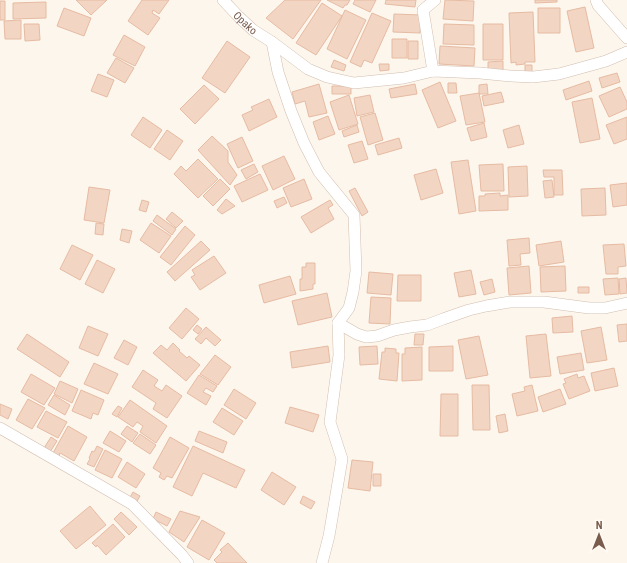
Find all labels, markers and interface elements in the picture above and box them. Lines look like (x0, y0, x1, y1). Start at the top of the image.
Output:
street label: Opako (230, 9, 260, 38)
north arrow (579, 515, 619, 555)
text: N (596, 519, 603, 532)

